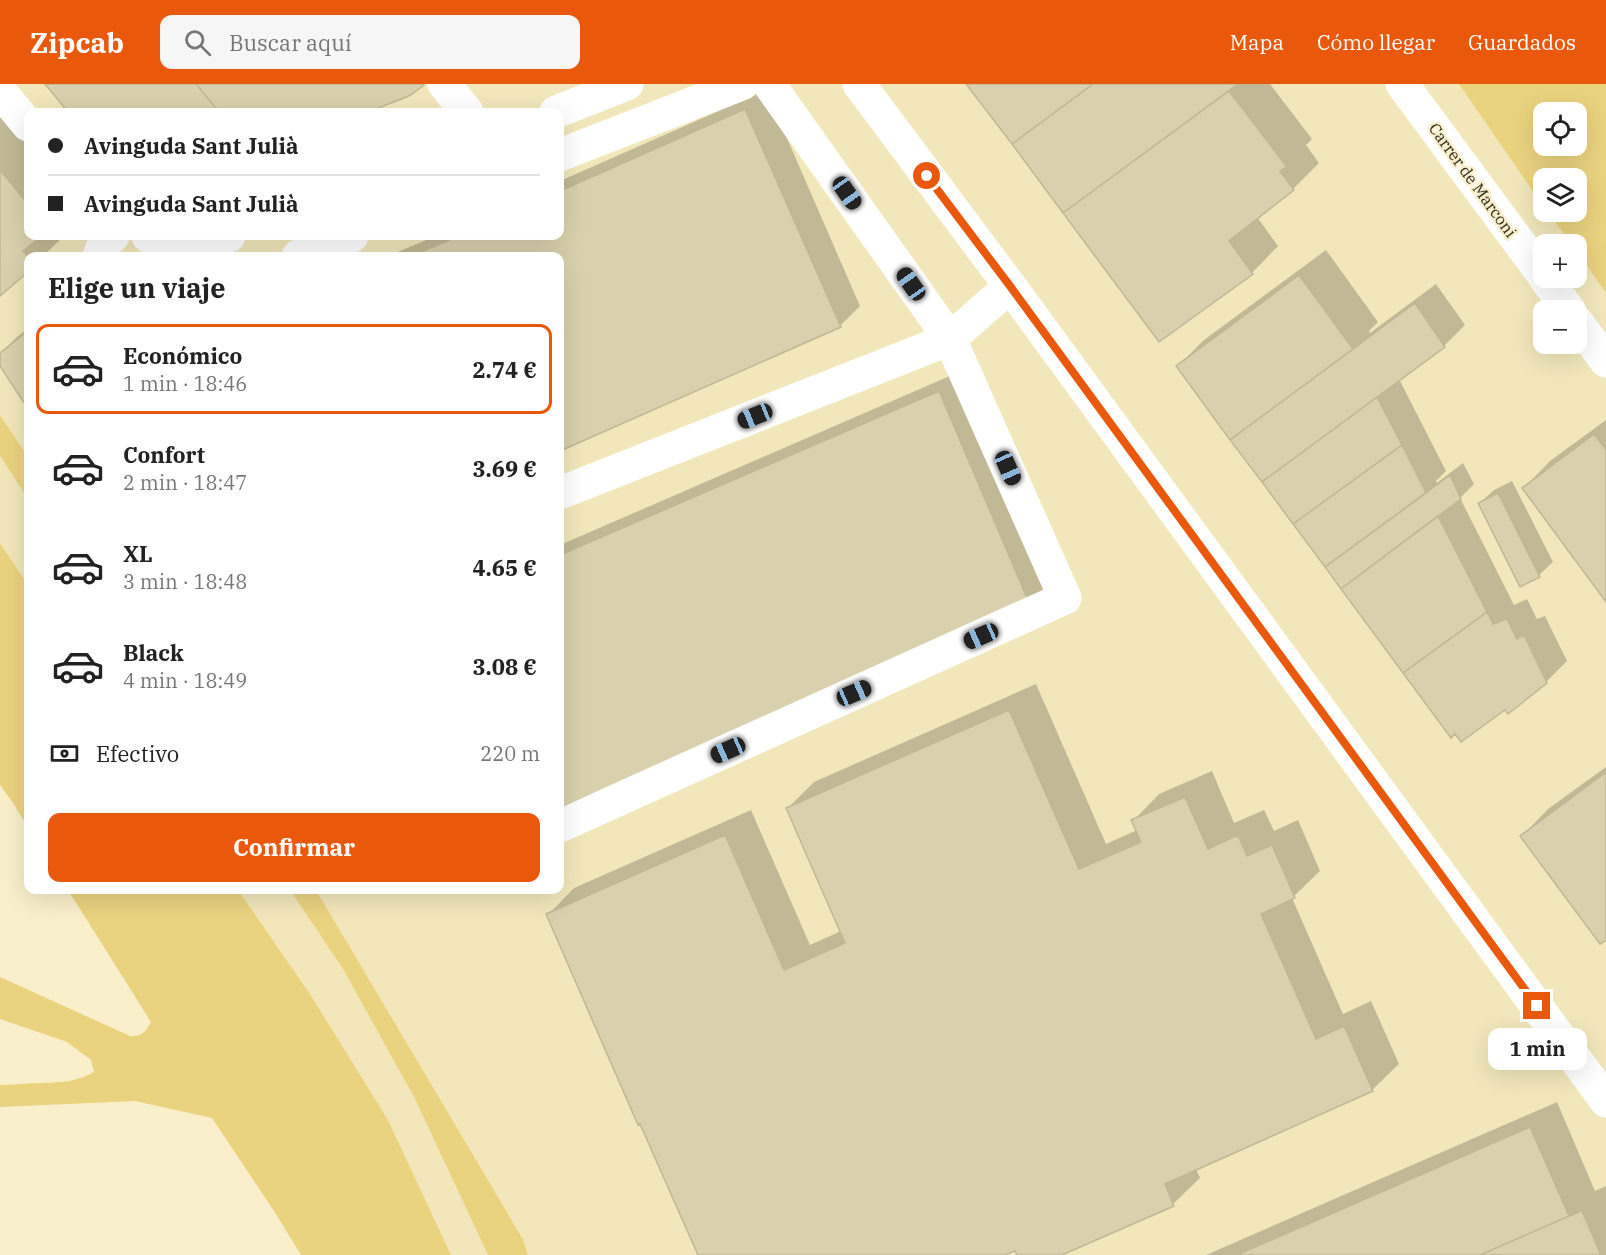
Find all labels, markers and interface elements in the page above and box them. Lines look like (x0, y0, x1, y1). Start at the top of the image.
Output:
search box (160, 15, 580, 69)
text: Zipcab (30, 24, 124, 61)
icon: search (181, 26, 214, 59)
text: Buscar aquí (229, 28, 352, 57)
text: Mapa (1230, 28, 1284, 56)
text: Cómo llegar (1317, 28, 1435, 56)
text: Guardados (1468, 28, 1576, 56)
map controls (1533, 102, 1587, 354)
button: locate (1533, 102, 1587, 156)
street label: Carrer de Marconi (1425, 119, 1521, 241)
text: Avinguda Sant Julià (84, 131, 298, 160)
route start (913, 162, 940, 189)
button: layers (1533, 168, 1587, 222)
car (829, 173, 865, 213)
text: Avinguda Sant Julià (84, 189, 298, 218)
button: + (1533, 234, 1587, 288)
car (893, 264, 929, 304)
text: Elige un viaje (48, 270, 226, 305)
button: − (1533, 300, 1587, 354)
text: Económico (123, 341, 242, 370)
icon: car (51, 342, 105, 396)
text: 2.74 € (472, 355, 537, 384)
text: 1 min · 18:46 (123, 370, 247, 397)
car (735, 401, 775, 431)
text: Confort (123, 440, 205, 469)
icon: car (51, 441, 105, 495)
car (992, 448, 1024, 488)
text: 3.69 € (472, 454, 537, 483)
text: 2 min · 18:47 (123, 469, 247, 496)
text: XL (123, 539, 153, 568)
icon: car (51, 540, 105, 594)
text: 4.65 € (472, 553, 537, 582)
text: 3 min · 18:48 (123, 568, 247, 595)
car (961, 620, 1001, 652)
text: Black (123, 638, 184, 667)
icon: car (51, 639, 105, 693)
text: 3.08 € (472, 652, 537, 681)
text: 4 min · 18:49 (123, 667, 247, 694)
car (834, 677, 874, 709)
car (708, 734, 748, 766)
icon: cash (48, 737, 81, 770)
text: Efectivo (96, 739, 179, 768)
text: 220 m (480, 740, 540, 767)
button: Confirmar (48, 813, 540, 882)
route end (1523, 992, 1550, 1019)
callout: 1 min (1488, 1027, 1586, 1069)
text: 1 min (1510, 1035, 1566, 1062)

